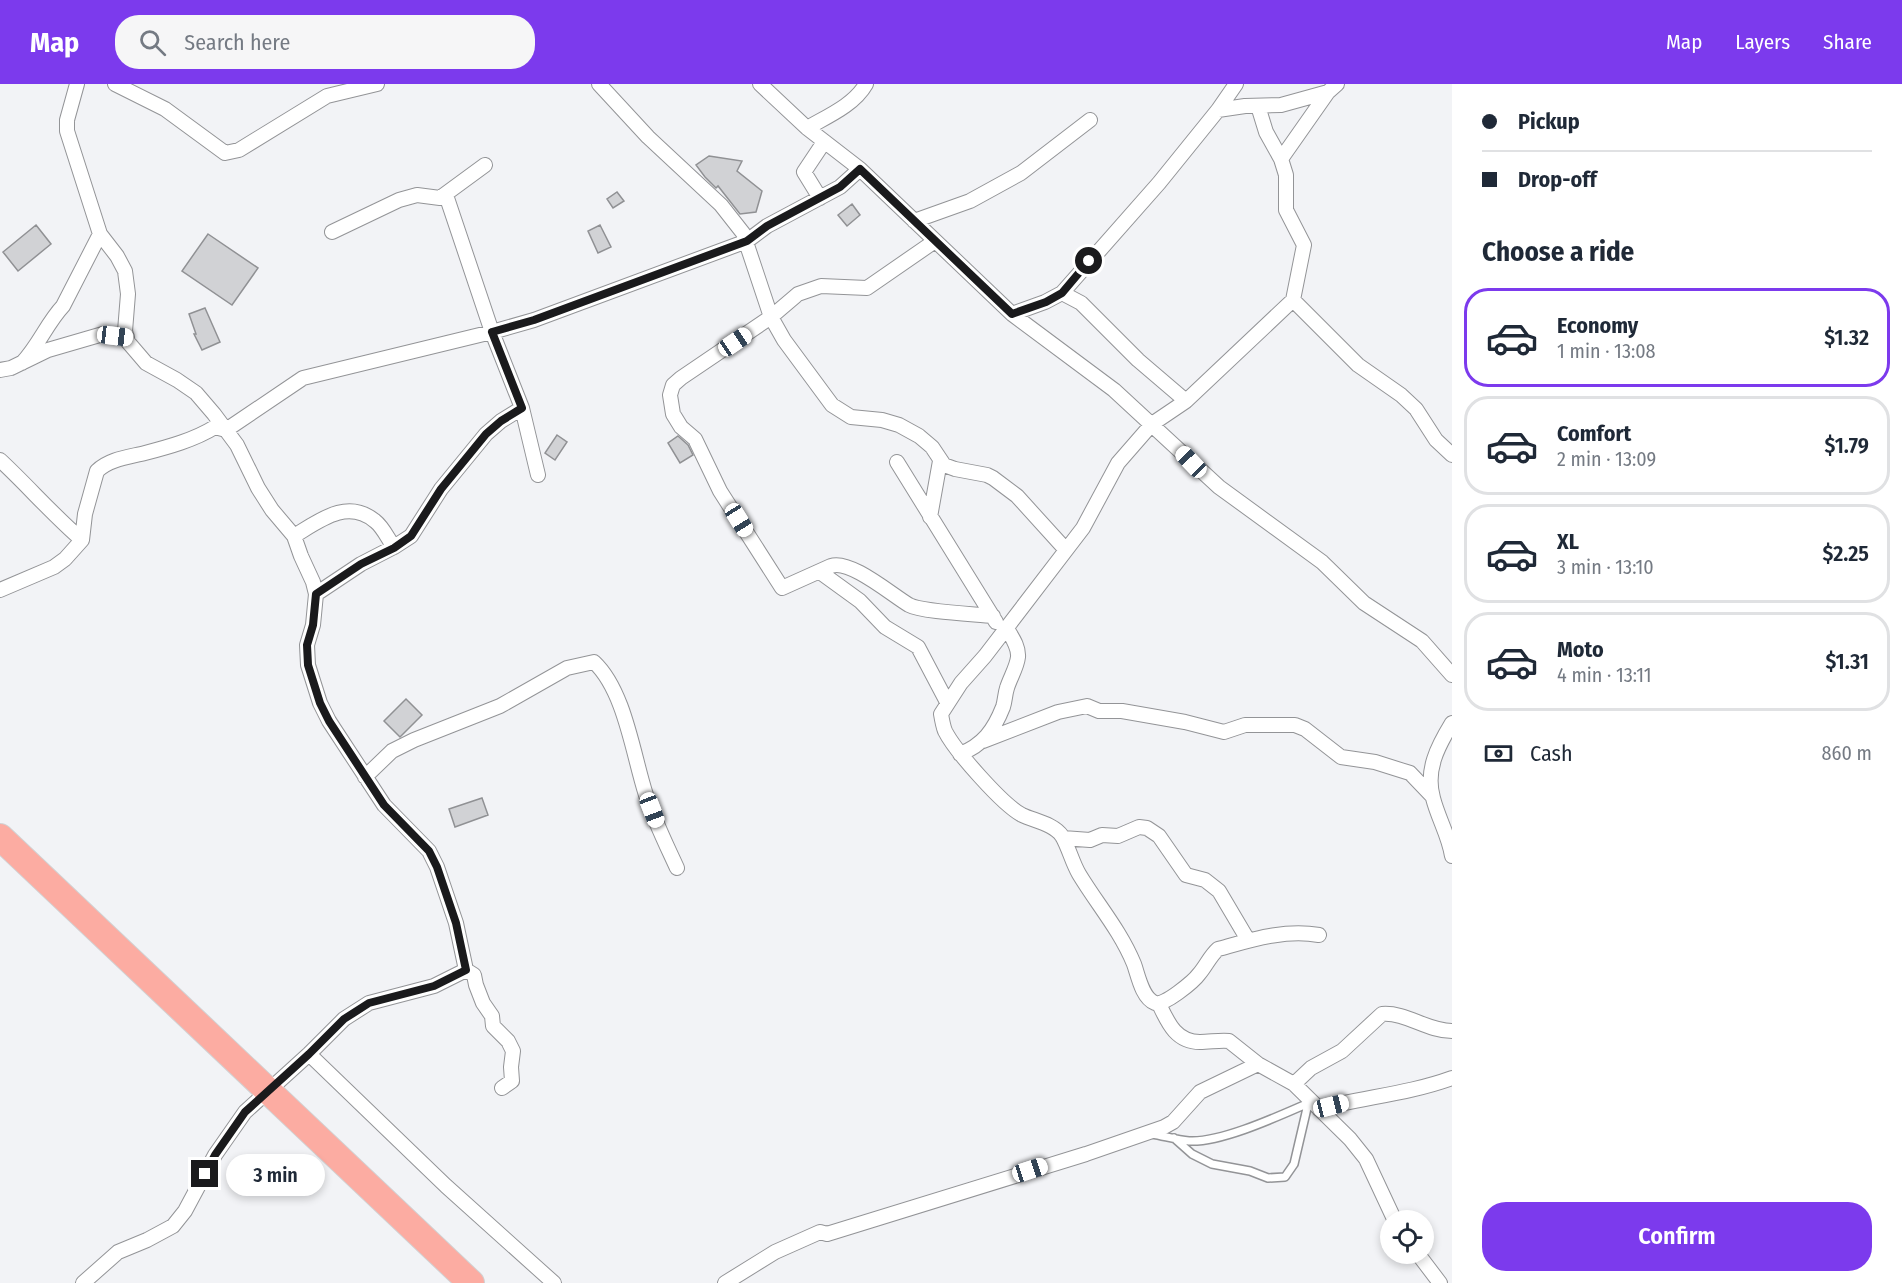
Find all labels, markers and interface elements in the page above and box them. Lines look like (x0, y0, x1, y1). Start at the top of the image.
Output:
search box (115, 15, 535, 69)
text: Map (30, 26, 79, 59)
icon: search (136, 26, 169, 59)
text: Search here (184, 29, 290, 56)
text: Map (1666, 29, 1702, 55)
text: Layers (1735, 29, 1790, 55)
text: Share (1823, 29, 1872, 55)
text: Pickup (1518, 108, 1580, 135)
text: Drop-off (1518, 166, 1597, 193)
text: Choose a ride (1482, 236, 1634, 268)
route start (1075, 247, 1102, 274)
icon: car (1485, 311, 1539, 365)
text: Economy (1557, 312, 1638, 339)
car (715, 324, 755, 360)
text: $1.32 (1824, 324, 1869, 351)
car (96, 325, 134, 347)
text: 1 min · 13:08 (1557, 339, 1656, 363)
icon: car (1485, 419, 1539, 473)
text: Comfort (1557, 420, 1631, 447)
text: $1.79 (1825, 432, 1869, 459)
car (1172, 443, 1210, 481)
text: 2 min · 13:09 (1557, 447, 1656, 471)
car (722, 500, 756, 540)
icon: car (1485, 527, 1539, 581)
text: XL (1557, 528, 1579, 555)
text: $2.25 (1823, 540, 1869, 567)
text: 3 min · 13:10 (1557, 555, 1654, 579)
icon: car (1485, 635, 1539, 689)
text: Moto (1557, 636, 1604, 663)
text: $1.31 (1825, 648, 1869, 675)
text: 4 min · 13:11 (1557, 663, 1652, 687)
icon: cash (1482, 737, 1515, 770)
text: Cash (1530, 740, 1573, 767)
text: 860 m (1822, 741, 1872, 765)
car (637, 790, 667, 830)
car (1311, 1093, 1351, 1119)
callout: 3 min (226, 1153, 325, 1195)
car (1010, 1156, 1050, 1184)
route end (191, 1160, 218, 1187)
text: 3 min (253, 1163, 298, 1187)
button: Confirm (1482, 1202, 1872, 1271)
map controls (1380, 1210, 1434, 1264)
button: locate (1380, 1210, 1434, 1264)

